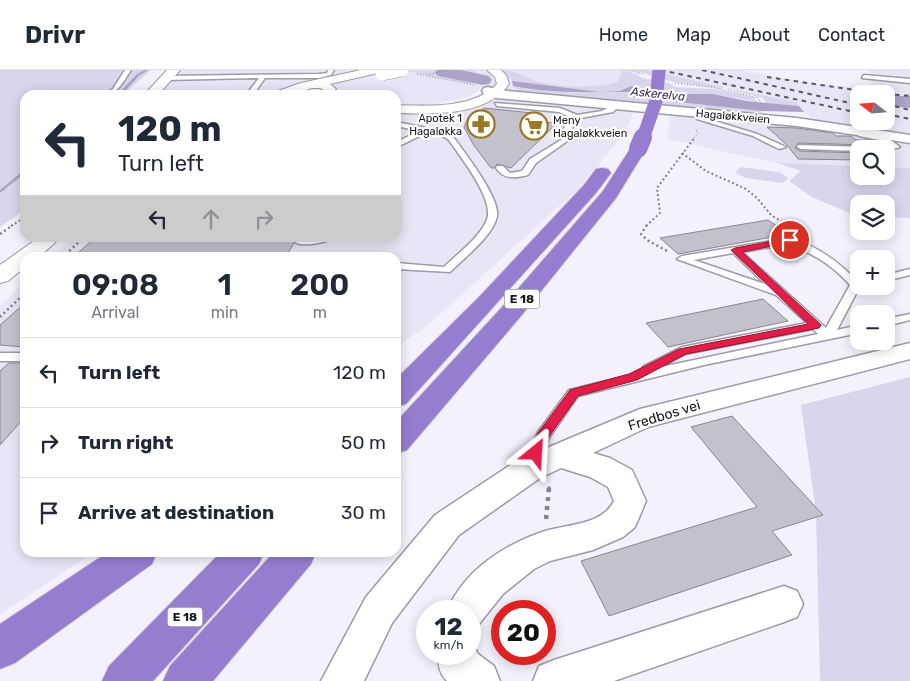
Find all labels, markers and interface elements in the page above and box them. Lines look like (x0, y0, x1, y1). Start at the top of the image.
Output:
text: Drivr (25, 21, 85, 49)
text: Home (599, 24, 648, 46)
text: Map (676, 24, 711, 46)
text: About (739, 24, 790, 46)
text: Contact (818, 24, 885, 46)
water label: Askerelva (629, 84, 686, 104)
north arrow (850, 85, 895, 130)
map controls (850, 85, 895, 350)
street label: Hagaløkkveien (695, 107, 771, 126)
text: 120 m (118, 108, 221, 150)
pharmacy icon: Apotek 1 Hagaløkka (466, 109, 496, 139)
icon: left (35, 110, 100, 175)
supermarket icon: Meny Hagaløkkveien (519, 111, 549, 141)
place label: Apotek 1 Hagaløkka (409, 112, 462, 138)
place label: Meny Hagaløkkveien (553, 114, 627, 140)
button: search (850, 140, 895, 185)
text: Turn left (118, 150, 204, 177)
button: layers (850, 195, 895, 240)
icon: left (144, 205, 172, 233)
icon: ahead (197, 205, 225, 233)
icon: right (250, 205, 278, 233)
pin (769, 219, 811, 261)
icon: arrive (776, 226, 804, 254)
button: + (850, 250, 895, 295)
text: 09:08 (72, 267, 159, 303)
text: 1 (217, 267, 232, 303)
text: 200 (290, 267, 349, 303)
road number: E 18 (504, 290, 540, 308)
text: Arrival (91, 303, 139, 322)
text: min (211, 303, 239, 322)
text: m (313, 303, 327, 322)
button: − (850, 305, 895, 350)
icon: left (35, 359, 63, 387)
text: Turn left (78, 361, 160, 384)
text: 120 m (333, 361, 386, 384)
street label: Fredbos vei (626, 396, 702, 435)
position arrow (509, 426, 561, 478)
icon: right (35, 429, 63, 457)
text: Turn right (78, 431, 173, 454)
text: 50 m (341, 431, 386, 454)
icon: arrive (35, 499, 63, 527)
text: Arrive at destination (78, 501, 274, 524)
text: 30 m (341, 501, 386, 524)
speed limit sign: 20 (491, 600, 556, 665)
road number: E 18 (168, 608, 202, 626)
text: 12 (434, 612, 463, 641)
text: km/h (434, 638, 463, 652)

